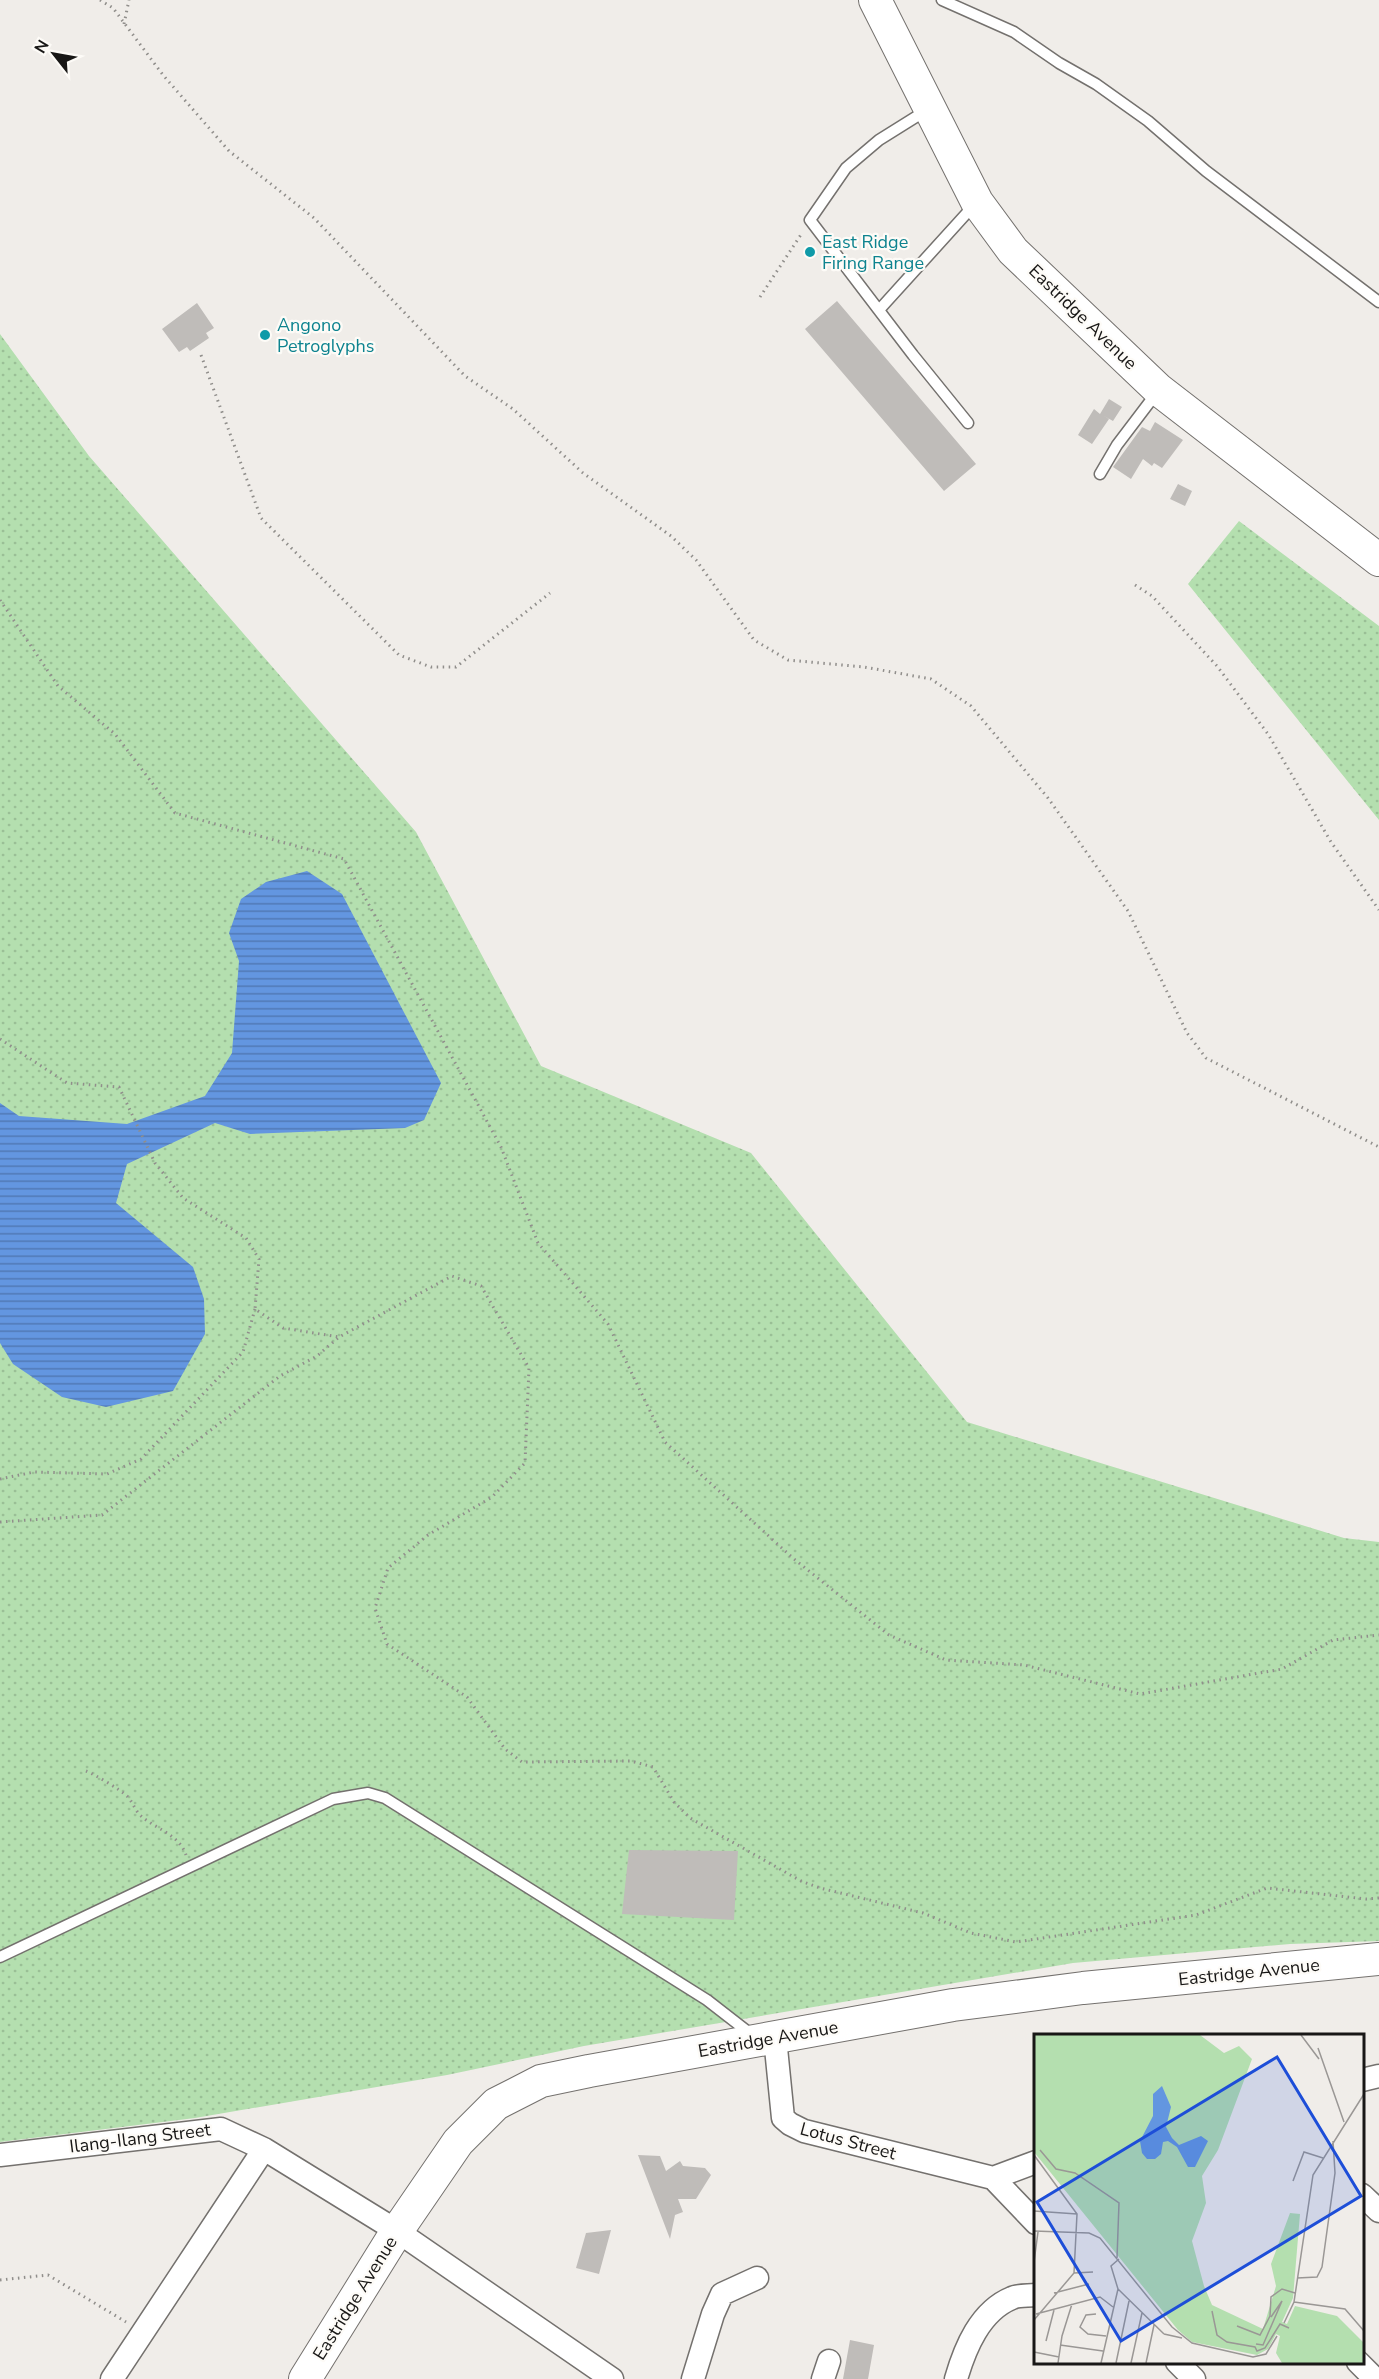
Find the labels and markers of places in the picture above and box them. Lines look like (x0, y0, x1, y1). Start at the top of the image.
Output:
place label: East Ridge Firing Range (822, 230, 924, 275)
marker: East Ridge Firing Range (803, 245, 817, 259)
place label: Angono Petroglyphs (277, 313, 375, 358)
marker: Angono Petroglyphs (258, 328, 272, 342)

